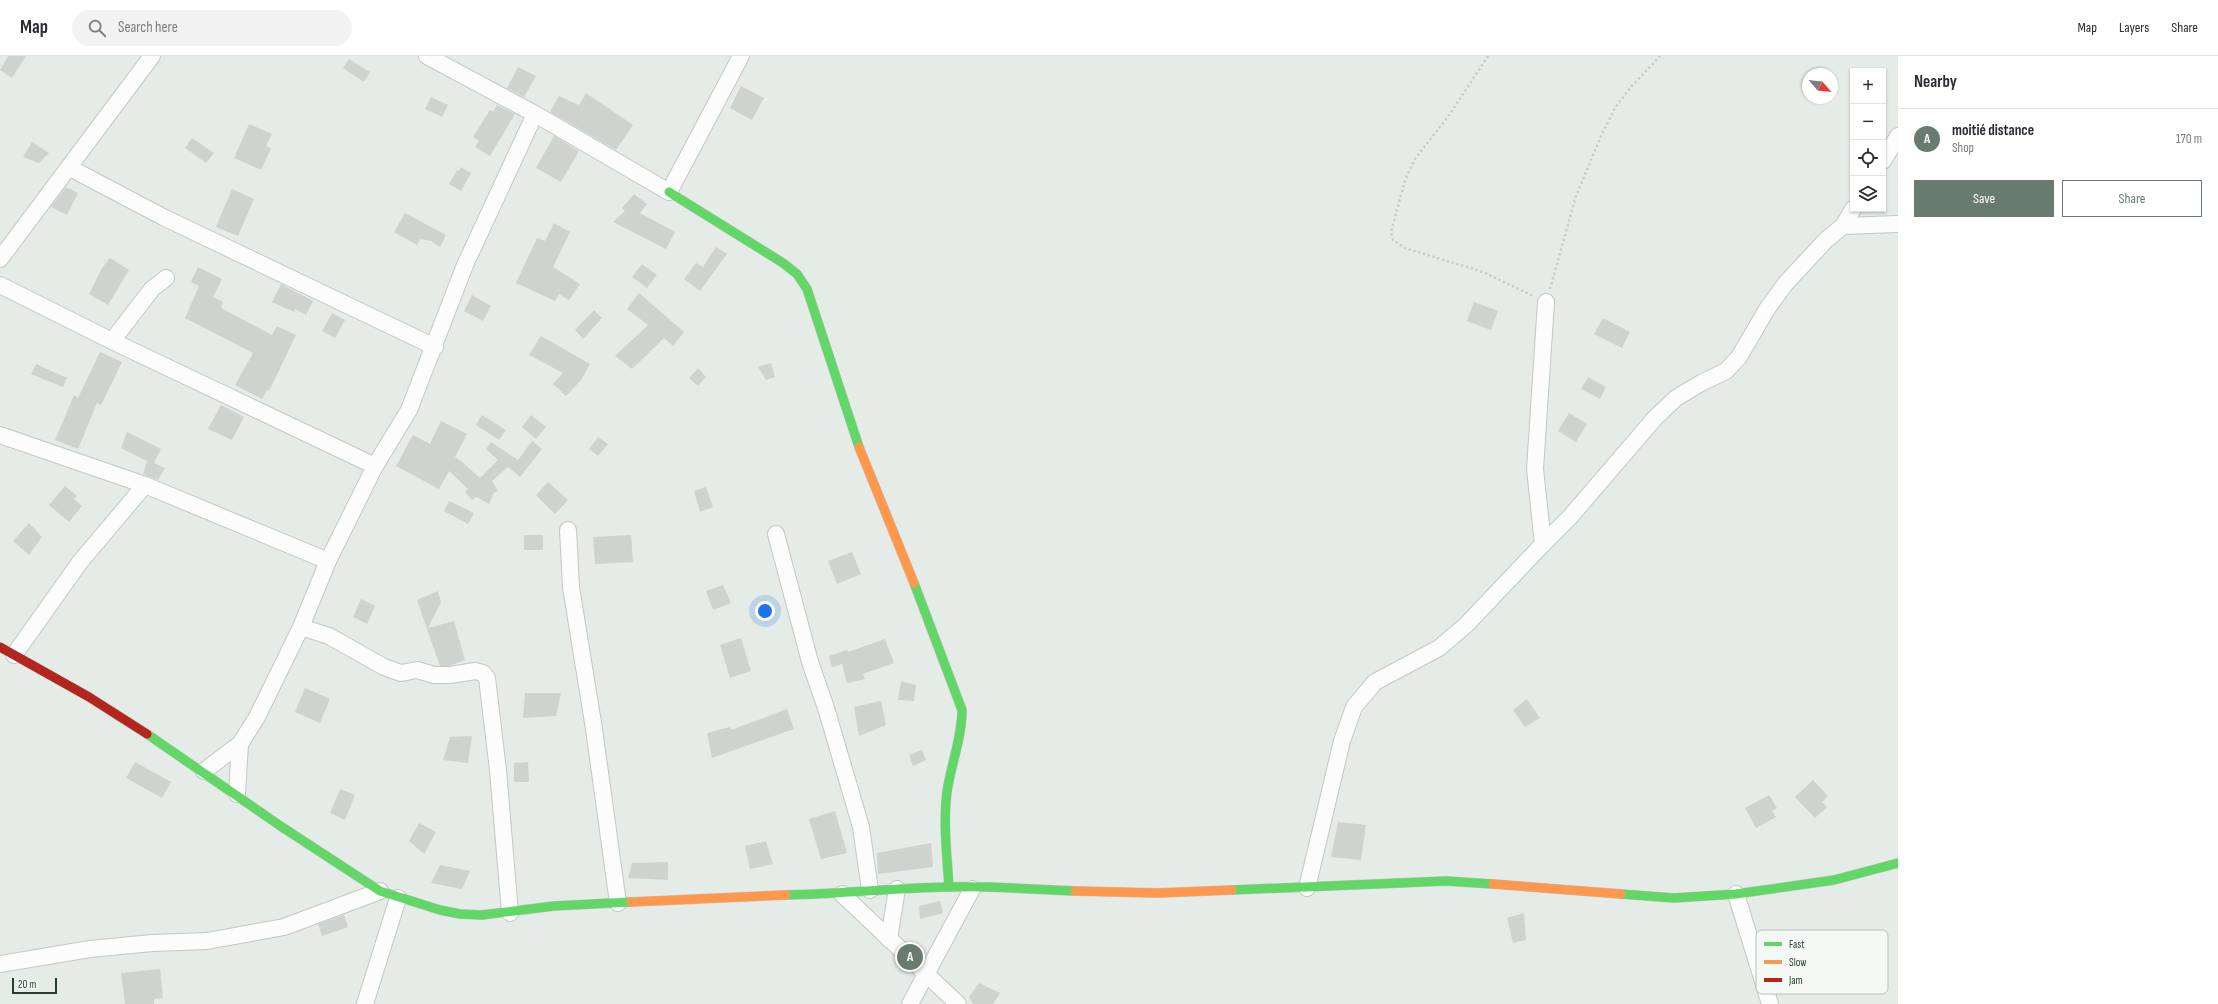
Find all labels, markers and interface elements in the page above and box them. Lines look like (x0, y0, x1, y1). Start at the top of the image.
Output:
search box (72, 10, 352, 46)
text: Map (20, 16, 48, 39)
icon: search (86, 17, 108, 39)
text: Search here (118, 18, 178, 37)
text: Map (2077, 19, 2097, 36)
text: Layers (2119, 19, 2149, 36)
text: Share (2171, 19, 2198, 36)
north arrow (1802, 68, 1838, 104)
map controls (1850, 68, 1886, 212)
button: + (1850, 68, 1886, 104)
text: Nearby (1914, 72, 1957, 92)
button: − (1850, 104, 1886, 140)
text: moitié distance (1952, 121, 2034, 140)
text: A (1924, 131, 1930, 147)
text: 170 m (2176, 131, 2202, 147)
button: locate (1850, 140, 1886, 176)
text: Shop (1952, 140, 1974, 156)
button: layers (1850, 176, 1886, 212)
button: Save (1914, 180, 2054, 217)
button: Share (2062, 180, 2202, 217)
your location (755, 601, 775, 621)
legend (1756, 930, 1888, 994)
text: Fast (1789, 938, 1805, 951)
pin: A (897, 942, 923, 972)
text: Slow (1789, 956, 1806, 969)
text: Jam (1788, 974, 1803, 987)
scale bar (12, 976, 57, 995)
text: 20 m (18, 978, 36, 991)

